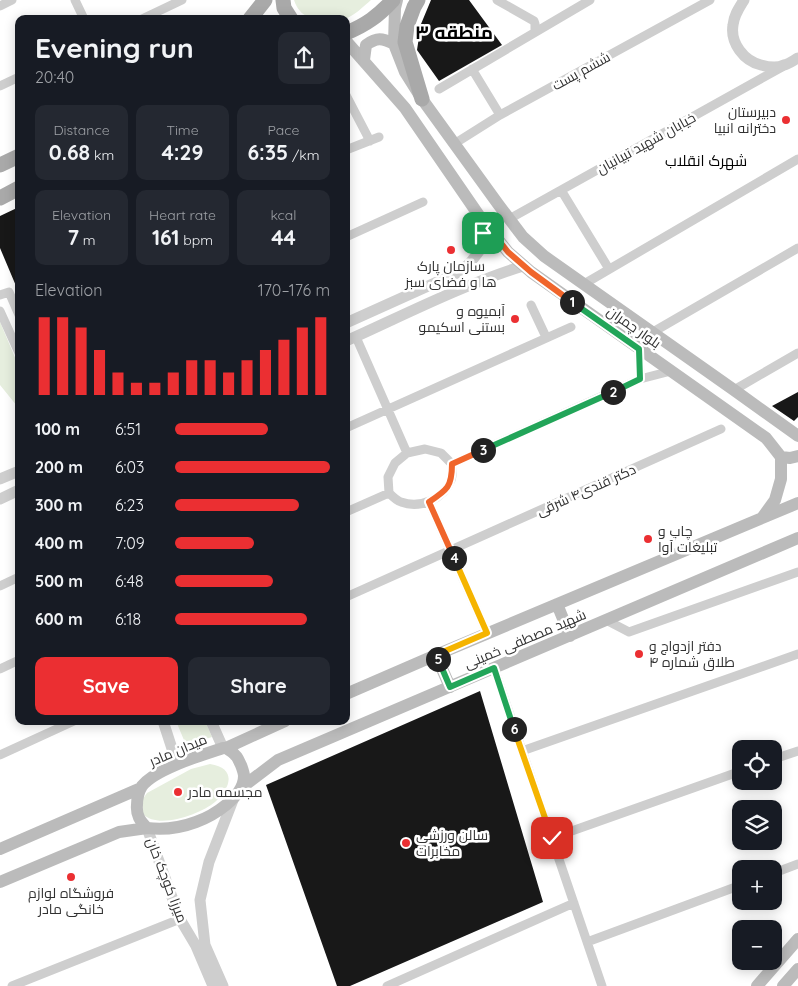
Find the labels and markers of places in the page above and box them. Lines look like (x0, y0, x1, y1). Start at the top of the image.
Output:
place label: دبیرستان دخترانه انبیا (714, 103, 776, 137)
marker: دبیرستان دخترانه انبیا (780, 114, 792, 126)
pin (462, 212, 504, 254)
marker: سازمان پارک ها و فضای سبز (445, 244, 457, 256)
place label: سازمان پارک ها و فضای سبز (404, 257, 497, 291)
pin: 1 (560, 290, 584, 314)
place label: آبمیوه و بستنی اسکیمو (419, 302, 505, 336)
marker: آبمیوه و بستنی اسکیمو (509, 313, 521, 325)
pin: 2 (600, 380, 626, 404)
pin: 3 (470, 438, 496, 462)
place label: چاپ و تبلیغات آوا (658, 522, 718, 556)
marker: چاپ و تبلیغات آوا (642, 533, 654, 545)
pin: 4 (442, 546, 466, 570)
place label: دفتر ازدواج و طلاق شماره ۴ (649, 637, 735, 671)
pin: 5 (426, 646, 450, 672)
marker: دفتر ازدواج و طلاق شماره ۴ (633, 648, 645, 660)
pin: 6 (502, 716, 526, 742)
place label: مجسمه مادر (187, 783, 262, 801)
marker: مجسمه مادر (172, 786, 184, 798)
pin (531, 817, 573, 859)
place label: سالن ورزشی مخابرات (416, 826, 488, 860)
marker: سالن ورزشی مخابرات (400, 837, 412, 849)
marker: فروشگاه لوازم خانگی مادر (65, 871, 77, 883)
place label: فروشگاه لوازم خانگی مادر (28, 884, 114, 918)

